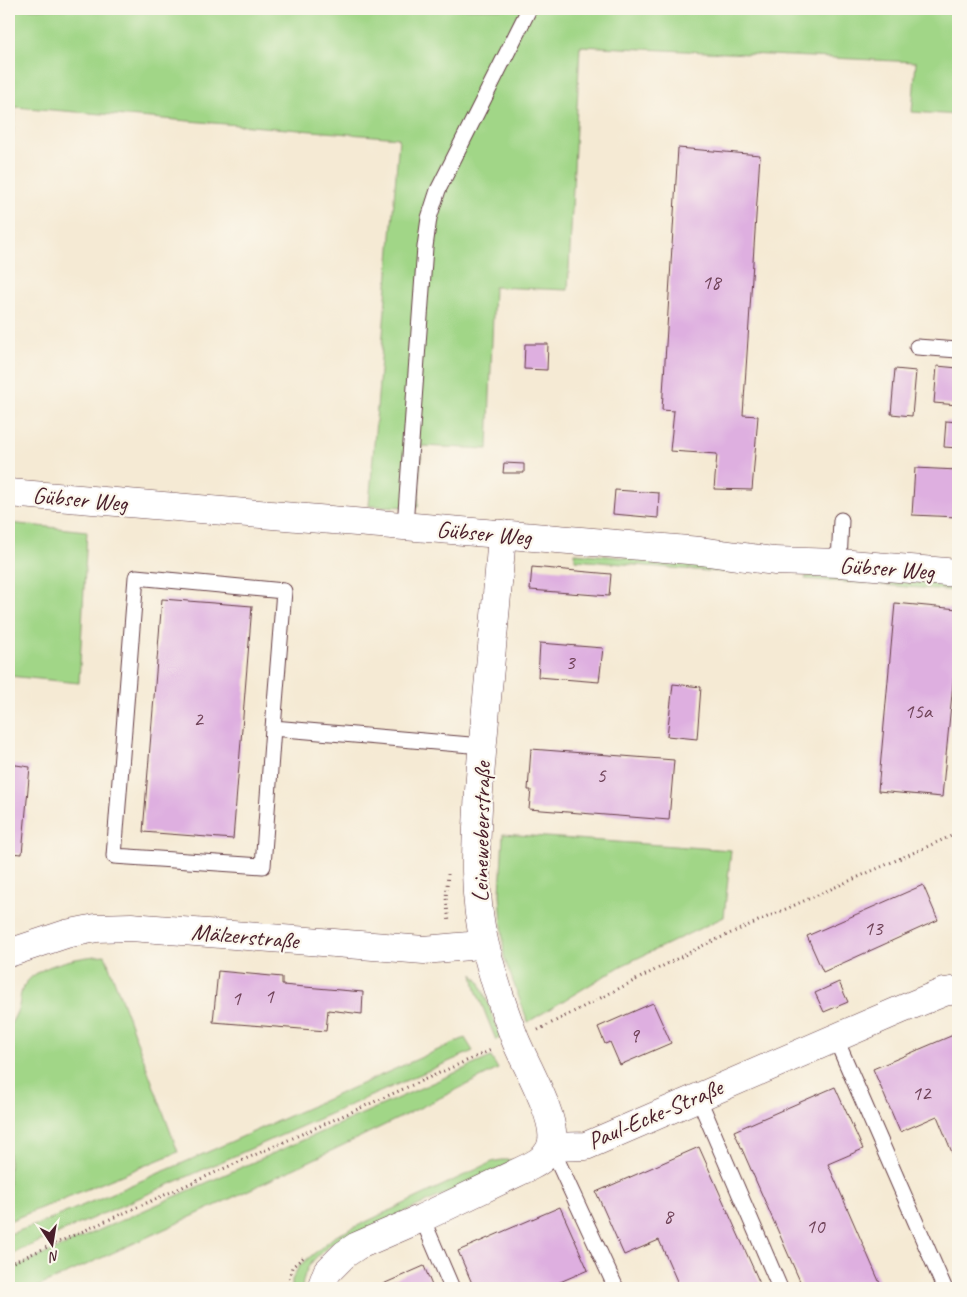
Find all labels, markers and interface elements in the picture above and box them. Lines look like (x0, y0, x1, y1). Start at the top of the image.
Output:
house number: 18 (702, 269, 723, 295)
street label: Gübser Weg (31, 480, 130, 518)
street label: Gübser Weg (435, 514, 534, 552)
street label: Gübser Weg (839, 550, 937, 586)
house number: 3 (565, 649, 576, 675)
house number: 15a (904, 698, 934, 724)
house number: 2 (193, 706, 204, 732)
street label: Leineweberstraße (465, 759, 497, 902)
house number: 5 (596, 762, 607, 788)
house number: 13 (864, 915, 884, 941)
street label: Mälzerstraße (190, 916, 302, 956)
house number: 1 (264, 983, 275, 1009)
house number: 1 (231, 985, 242, 1011)
house number: 9 (629, 1022, 640, 1048)
street label: Paul-Ecke-Straße (583, 1071, 729, 1156)
house number: 12 (912, 1080, 932, 1106)
house number: 8 (663, 1203, 675, 1229)
house number: 10 (806, 1213, 826, 1239)
north arrow (28, 1220, 78, 1270)
text: N (46, 1247, 61, 1266)

